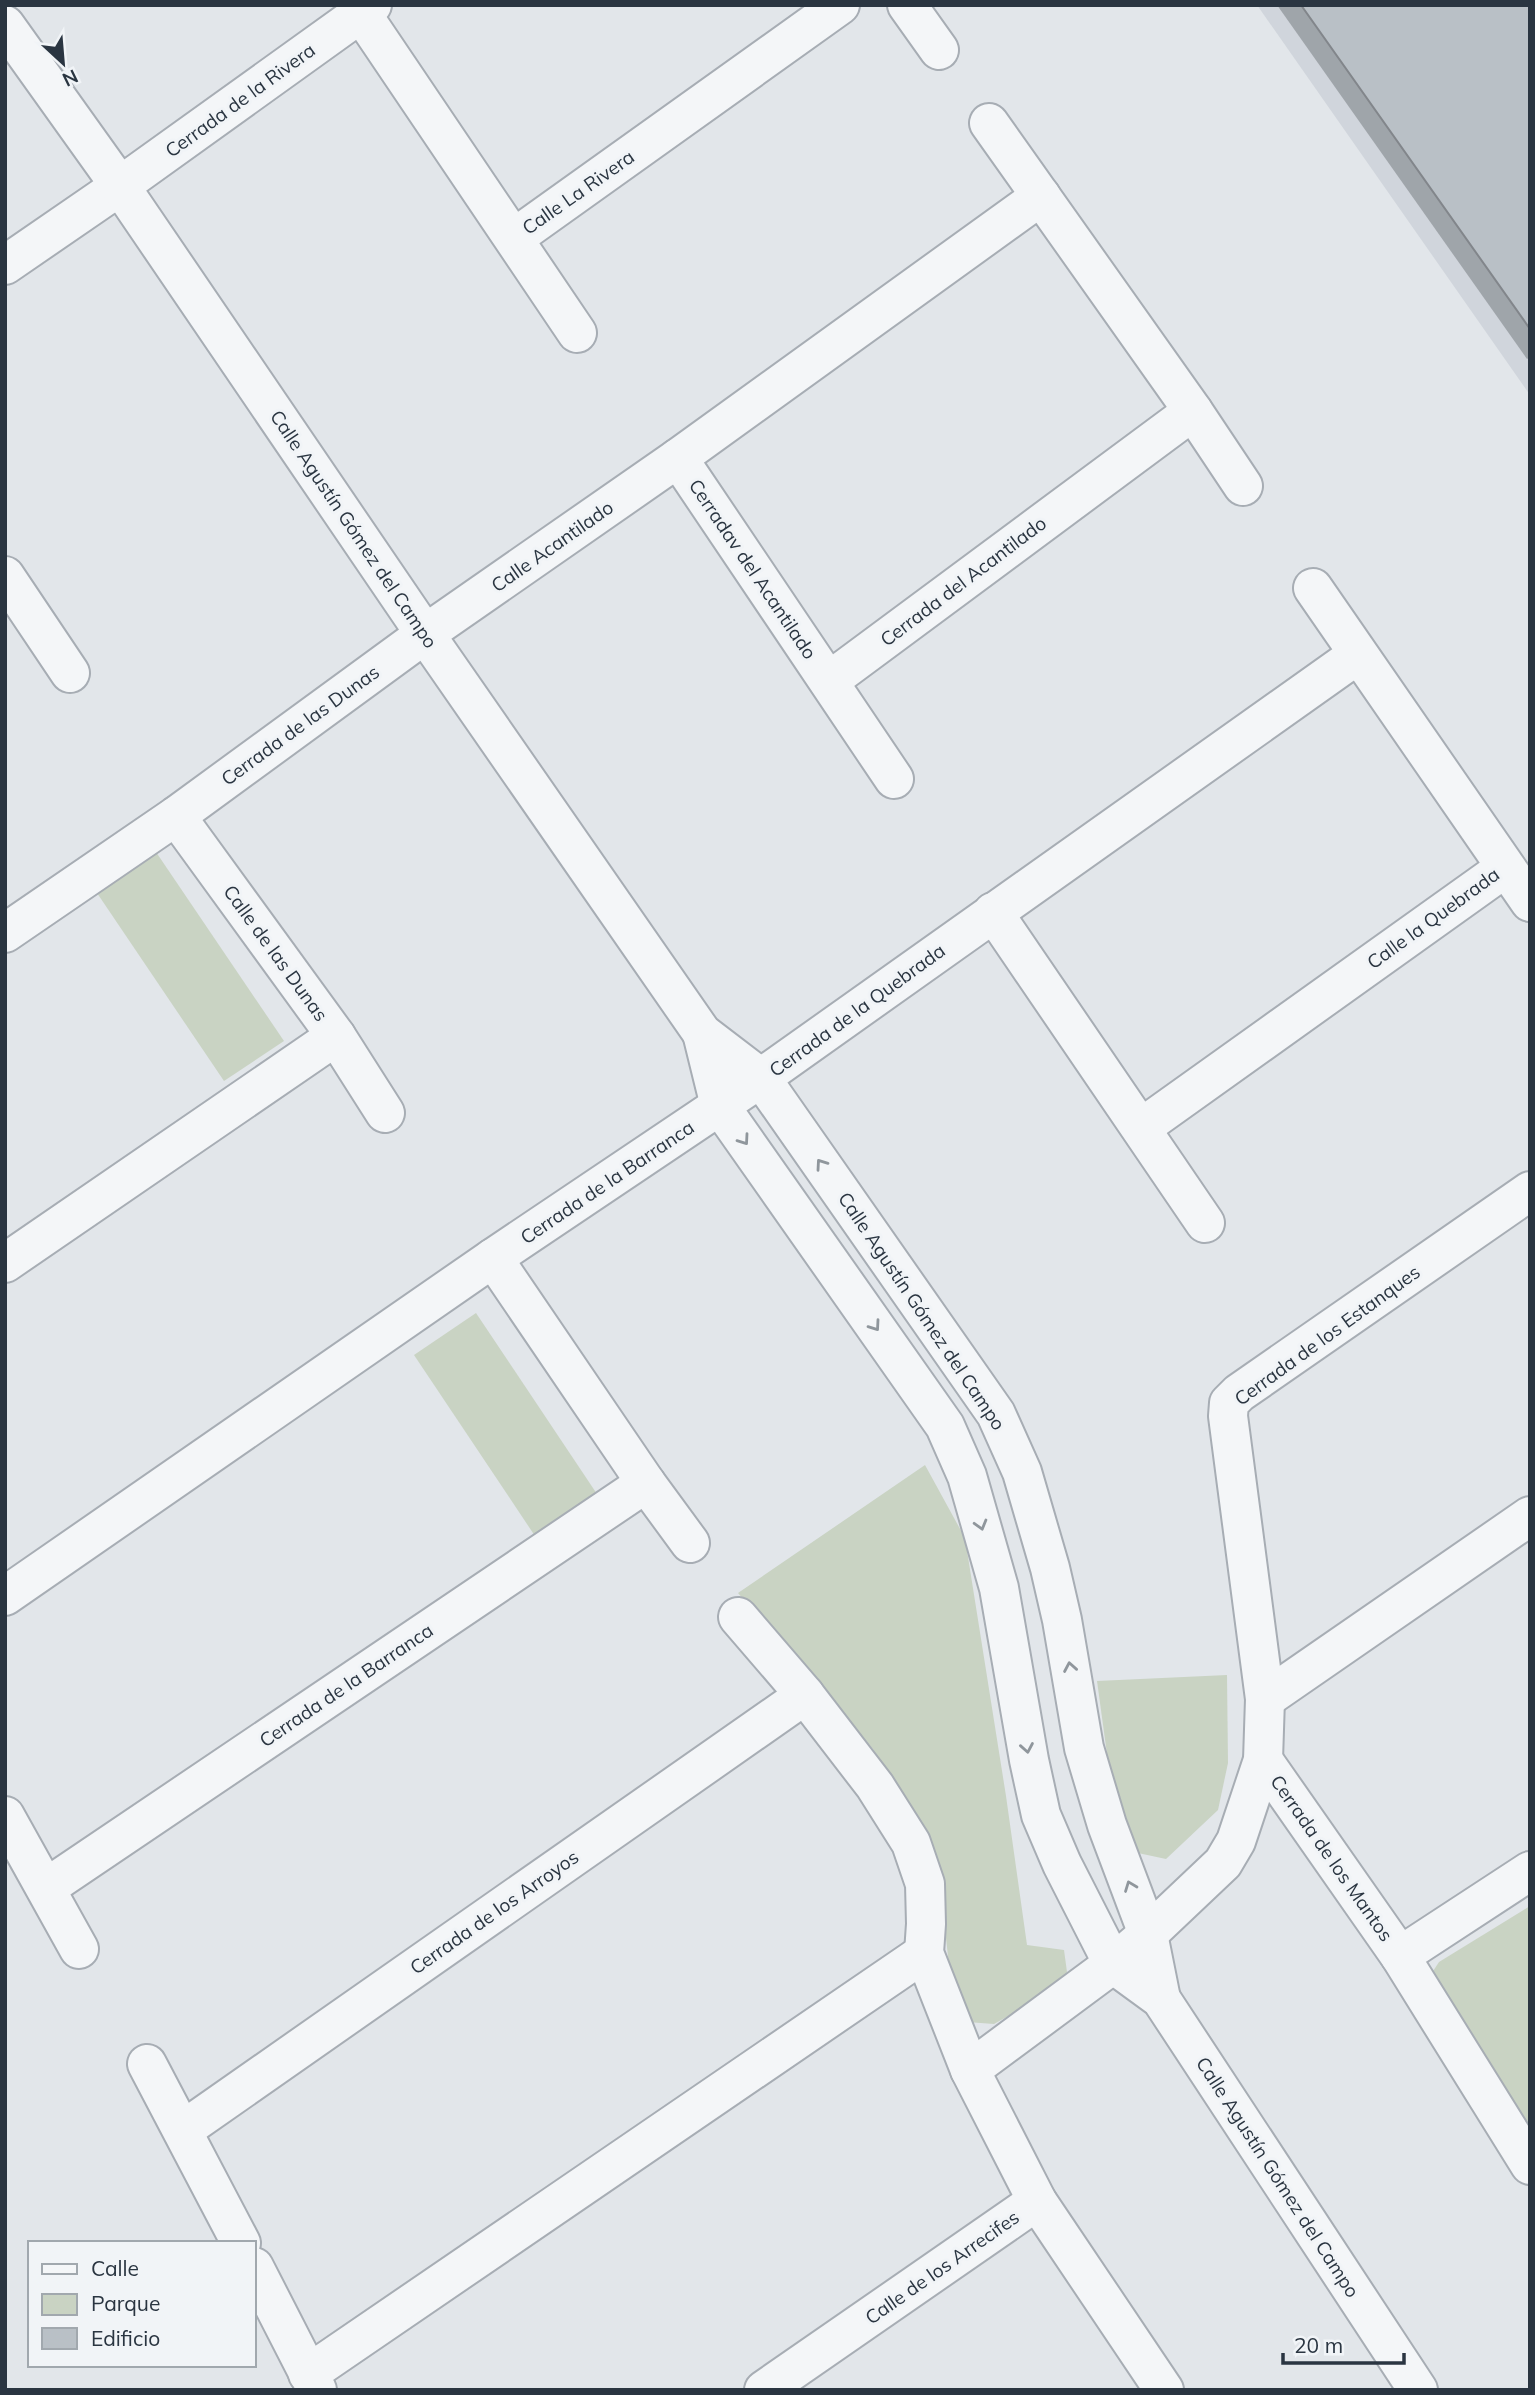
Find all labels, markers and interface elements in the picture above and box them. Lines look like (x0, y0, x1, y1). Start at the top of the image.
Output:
north arrow (28, 28, 98, 98)
street label: Cerrada de la Rivera (160, 38, 320, 162)
text: N (59, 64, 82, 92)
street label: Calle La Rivera (517, 145, 639, 239)
street label: Calle Agustín Gómez del Campo (265, 405, 443, 653)
street label: Cerradav del Acantilado (684, 474, 822, 664)
street label: Calle Acantilado (486, 495, 618, 597)
street label: Cerrada del Acantilado (875, 511, 1051, 651)
street label: Cerrada de las Dunas (216, 660, 384, 790)
street label: Calle la Quebrada (1362, 862, 1504, 974)
street label: Calle de las Dunas (219, 880, 333, 1026)
street label: Cerrada de la Quebrada (764, 938, 950, 1082)
street label: Cerrada de la Barranca (516, 1115, 698, 1249)
one-way arrow (736, 1132, 748, 1145)
one-way arrow (817, 1159, 829, 1172)
street label: Calle Agustín Gómez del Campo (833, 1187, 1011, 1435)
street label: Cerrada de los Estanques (1229, 1260, 1425, 1410)
one-way arrow (867, 1319, 880, 1332)
one-way arrow (973, 1519, 988, 1531)
street label: Cerrada de la Barranca (255, 1618, 437, 1752)
one-way arrow (1063, 1661, 1078, 1673)
one-way arrow (1019, 1742, 1034, 1753)
street label: Cerrada de los Mantos (1265, 1770, 1399, 1946)
street label: Cerrada de los Arroyos (405, 1845, 583, 1979)
one-way arrow (1124, 1881, 1138, 1893)
street label: Calle Agustín Gómez del Campo (1191, 2052, 1365, 2302)
street label: Calle de los Arrecifes (860, 2205, 1024, 2329)
legend (28, 2241, 256, 2367)
text: Calle (91, 2255, 139, 2281)
text: Parque (91, 2290, 160, 2316)
scale bar (1283, 2322, 1404, 2366)
text: Edificio (91, 2325, 160, 2351)
text: 20 m (1294, 2332, 1343, 2358)

